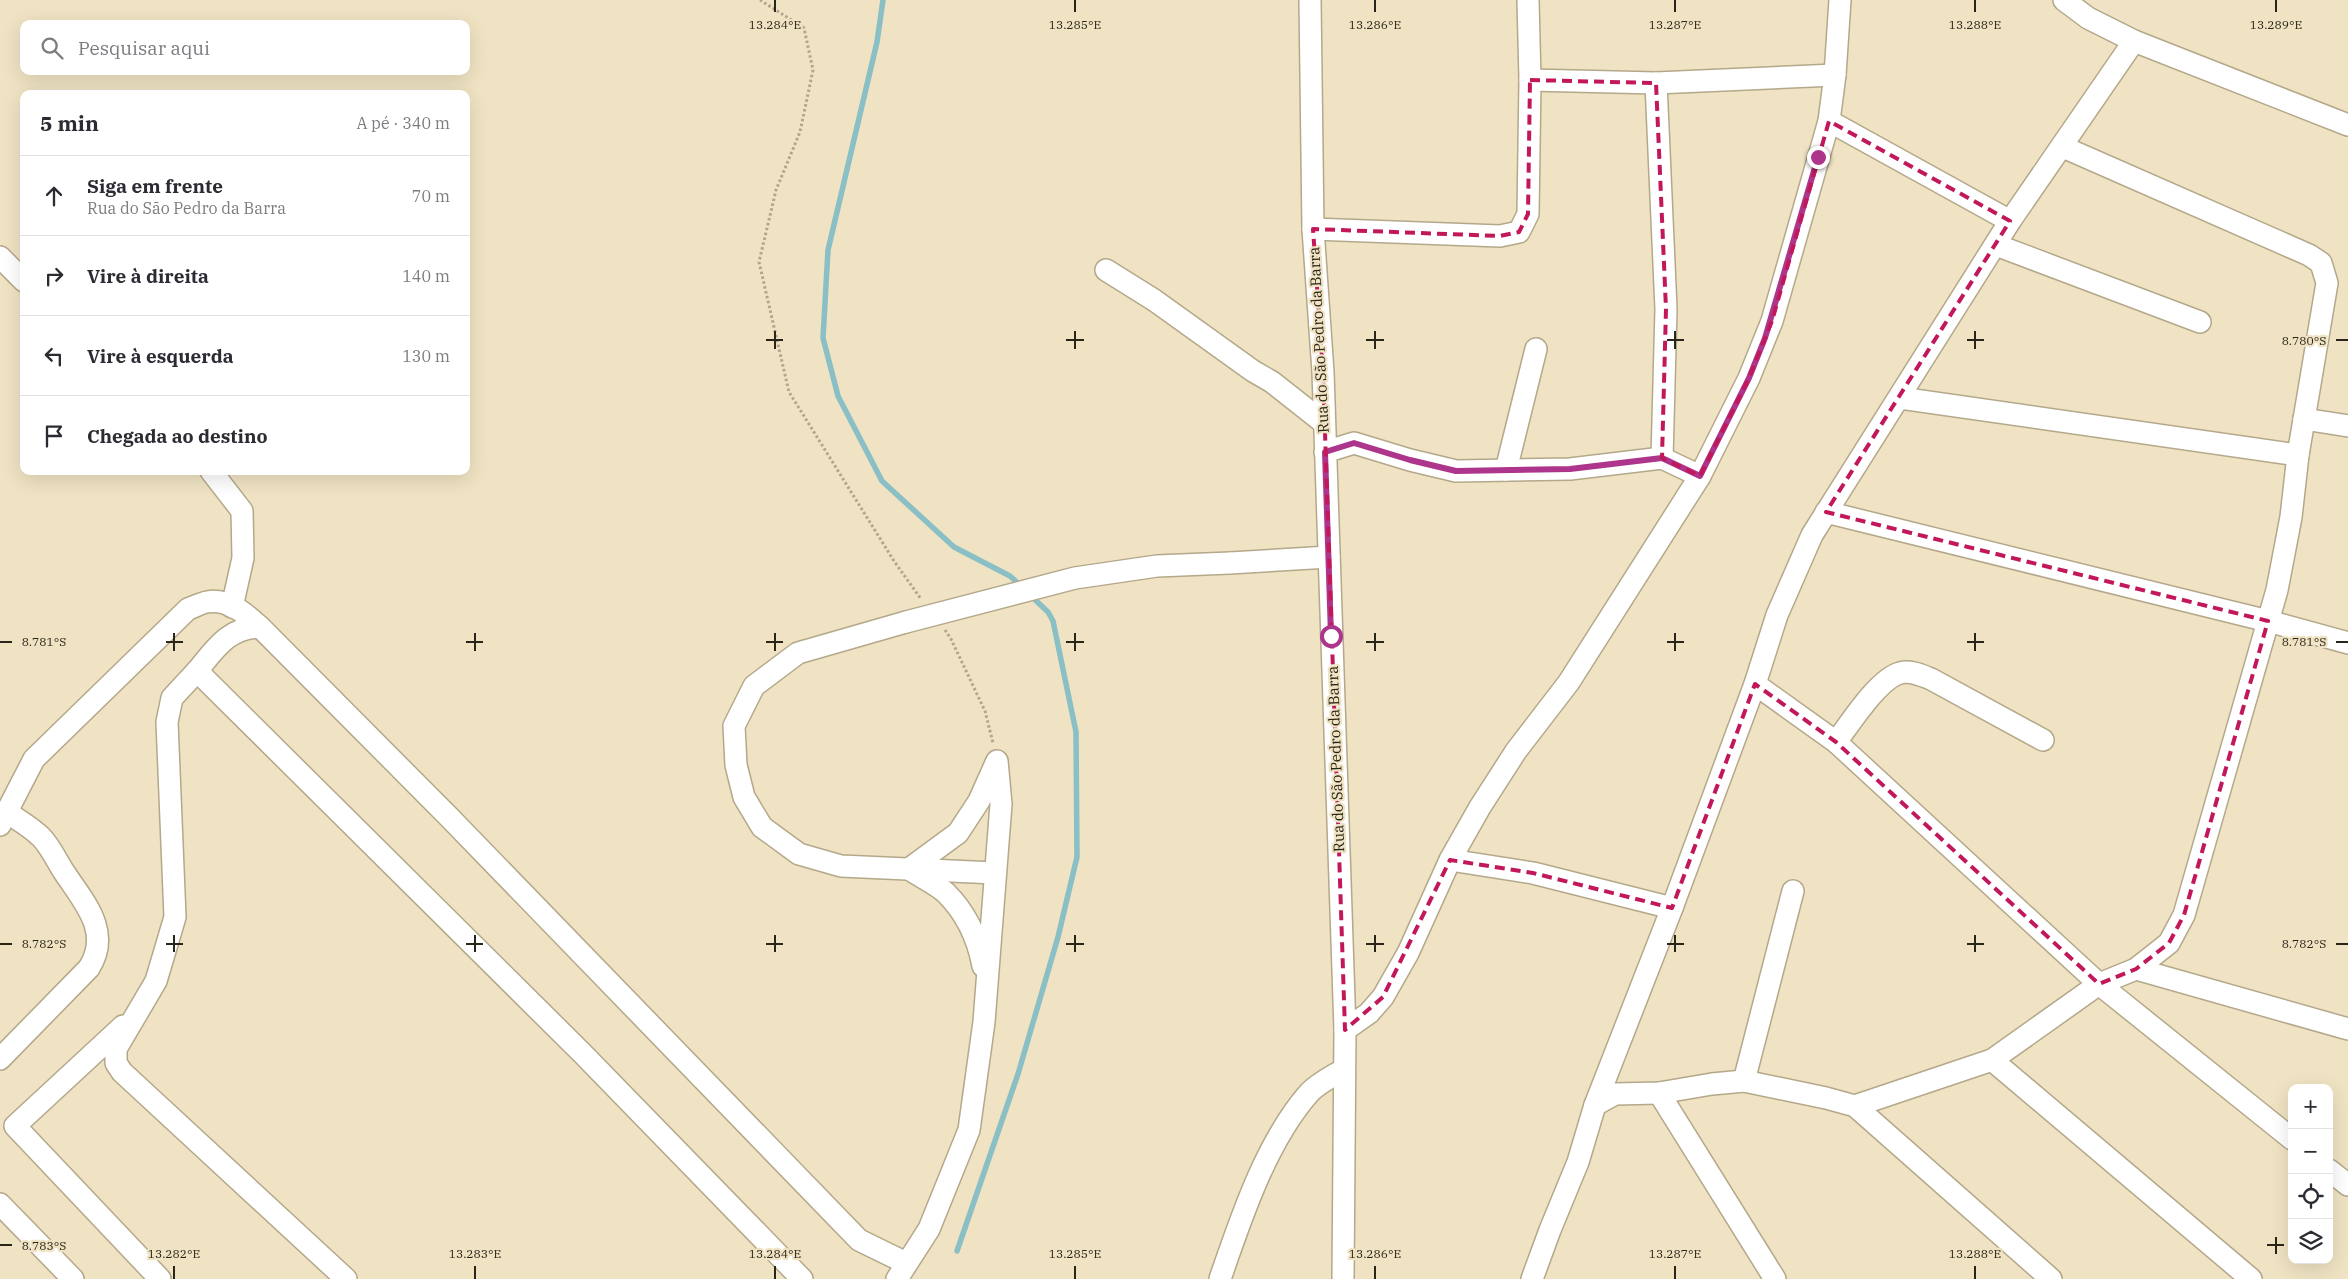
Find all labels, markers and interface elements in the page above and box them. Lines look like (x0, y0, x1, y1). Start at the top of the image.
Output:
text: 13.284°E (749, 17, 801, 32)
text: 13.285°E (1049, 17, 1101, 32)
text: 13.286°E (1349, 17, 1401, 32)
text: 13.287°E (1649, 17, 1701, 32)
text: 13.288°E (1949, 17, 2001, 32)
text: 13.289°E (2250, 17, 2302, 32)
search box (20, 20, 470, 75)
icon: search (38, 34, 66, 62)
text: Pesquisar aqui (78, 36, 210, 60)
text: 5 min (40, 109, 99, 137)
text: A pé · 340 m (356, 113, 450, 133)
route end (1807, 146, 1830, 169)
text: Siga em frente (87, 174, 223, 198)
icon: ahead (40, 182, 68, 210)
text: 70 m (412, 186, 450, 206)
text: Rua do São Pedro da Barra (87, 198, 286, 218)
street label: Rua do São Pedro da Barra (1304, 246, 1333, 434)
icon: right (40, 262, 68, 290)
text: Vire à direita (87, 264, 209, 288)
text: 140 m (402, 266, 450, 286)
text: 8.780°S (2282, 333, 2326, 348)
icon: left (40, 342, 68, 370)
text: Vire à esquerda (87, 344, 234, 368)
text: 130 m (402, 346, 450, 366)
icon: arrive (40, 422, 68, 450)
text: Chegada ao destino (87, 424, 268, 448)
route start (1320, 625, 1343, 648)
text: 8.781°S (22, 634, 66, 649)
text: 8.781°S (2282, 634, 2326, 649)
street label: Rua do São Pedro da Barra (1323, 666, 1348, 853)
text: 8.782°S (22, 936, 66, 951)
text: 8.782°S (2282, 936, 2326, 951)
map controls (2288, 1084, 2333, 1264)
button: + (2288, 1084, 2333, 1129)
button: − (2288, 1129, 2333, 1174)
button: locate (2288, 1174, 2333, 1219)
button: layers (2288, 1219, 2333, 1264)
text: 8.783°S (22, 1238, 66, 1253)
text: 13.282°E (148, 1246, 200, 1261)
text: 13.283°E (449, 1246, 501, 1261)
text: 13.284°E (749, 1246, 801, 1261)
text: 13.285°E (1049, 1246, 1101, 1261)
text: 13.286°E (1349, 1246, 1401, 1261)
text: 13.287°E (1649, 1246, 1701, 1261)
text: 13.288°E (1949, 1246, 2001, 1261)

